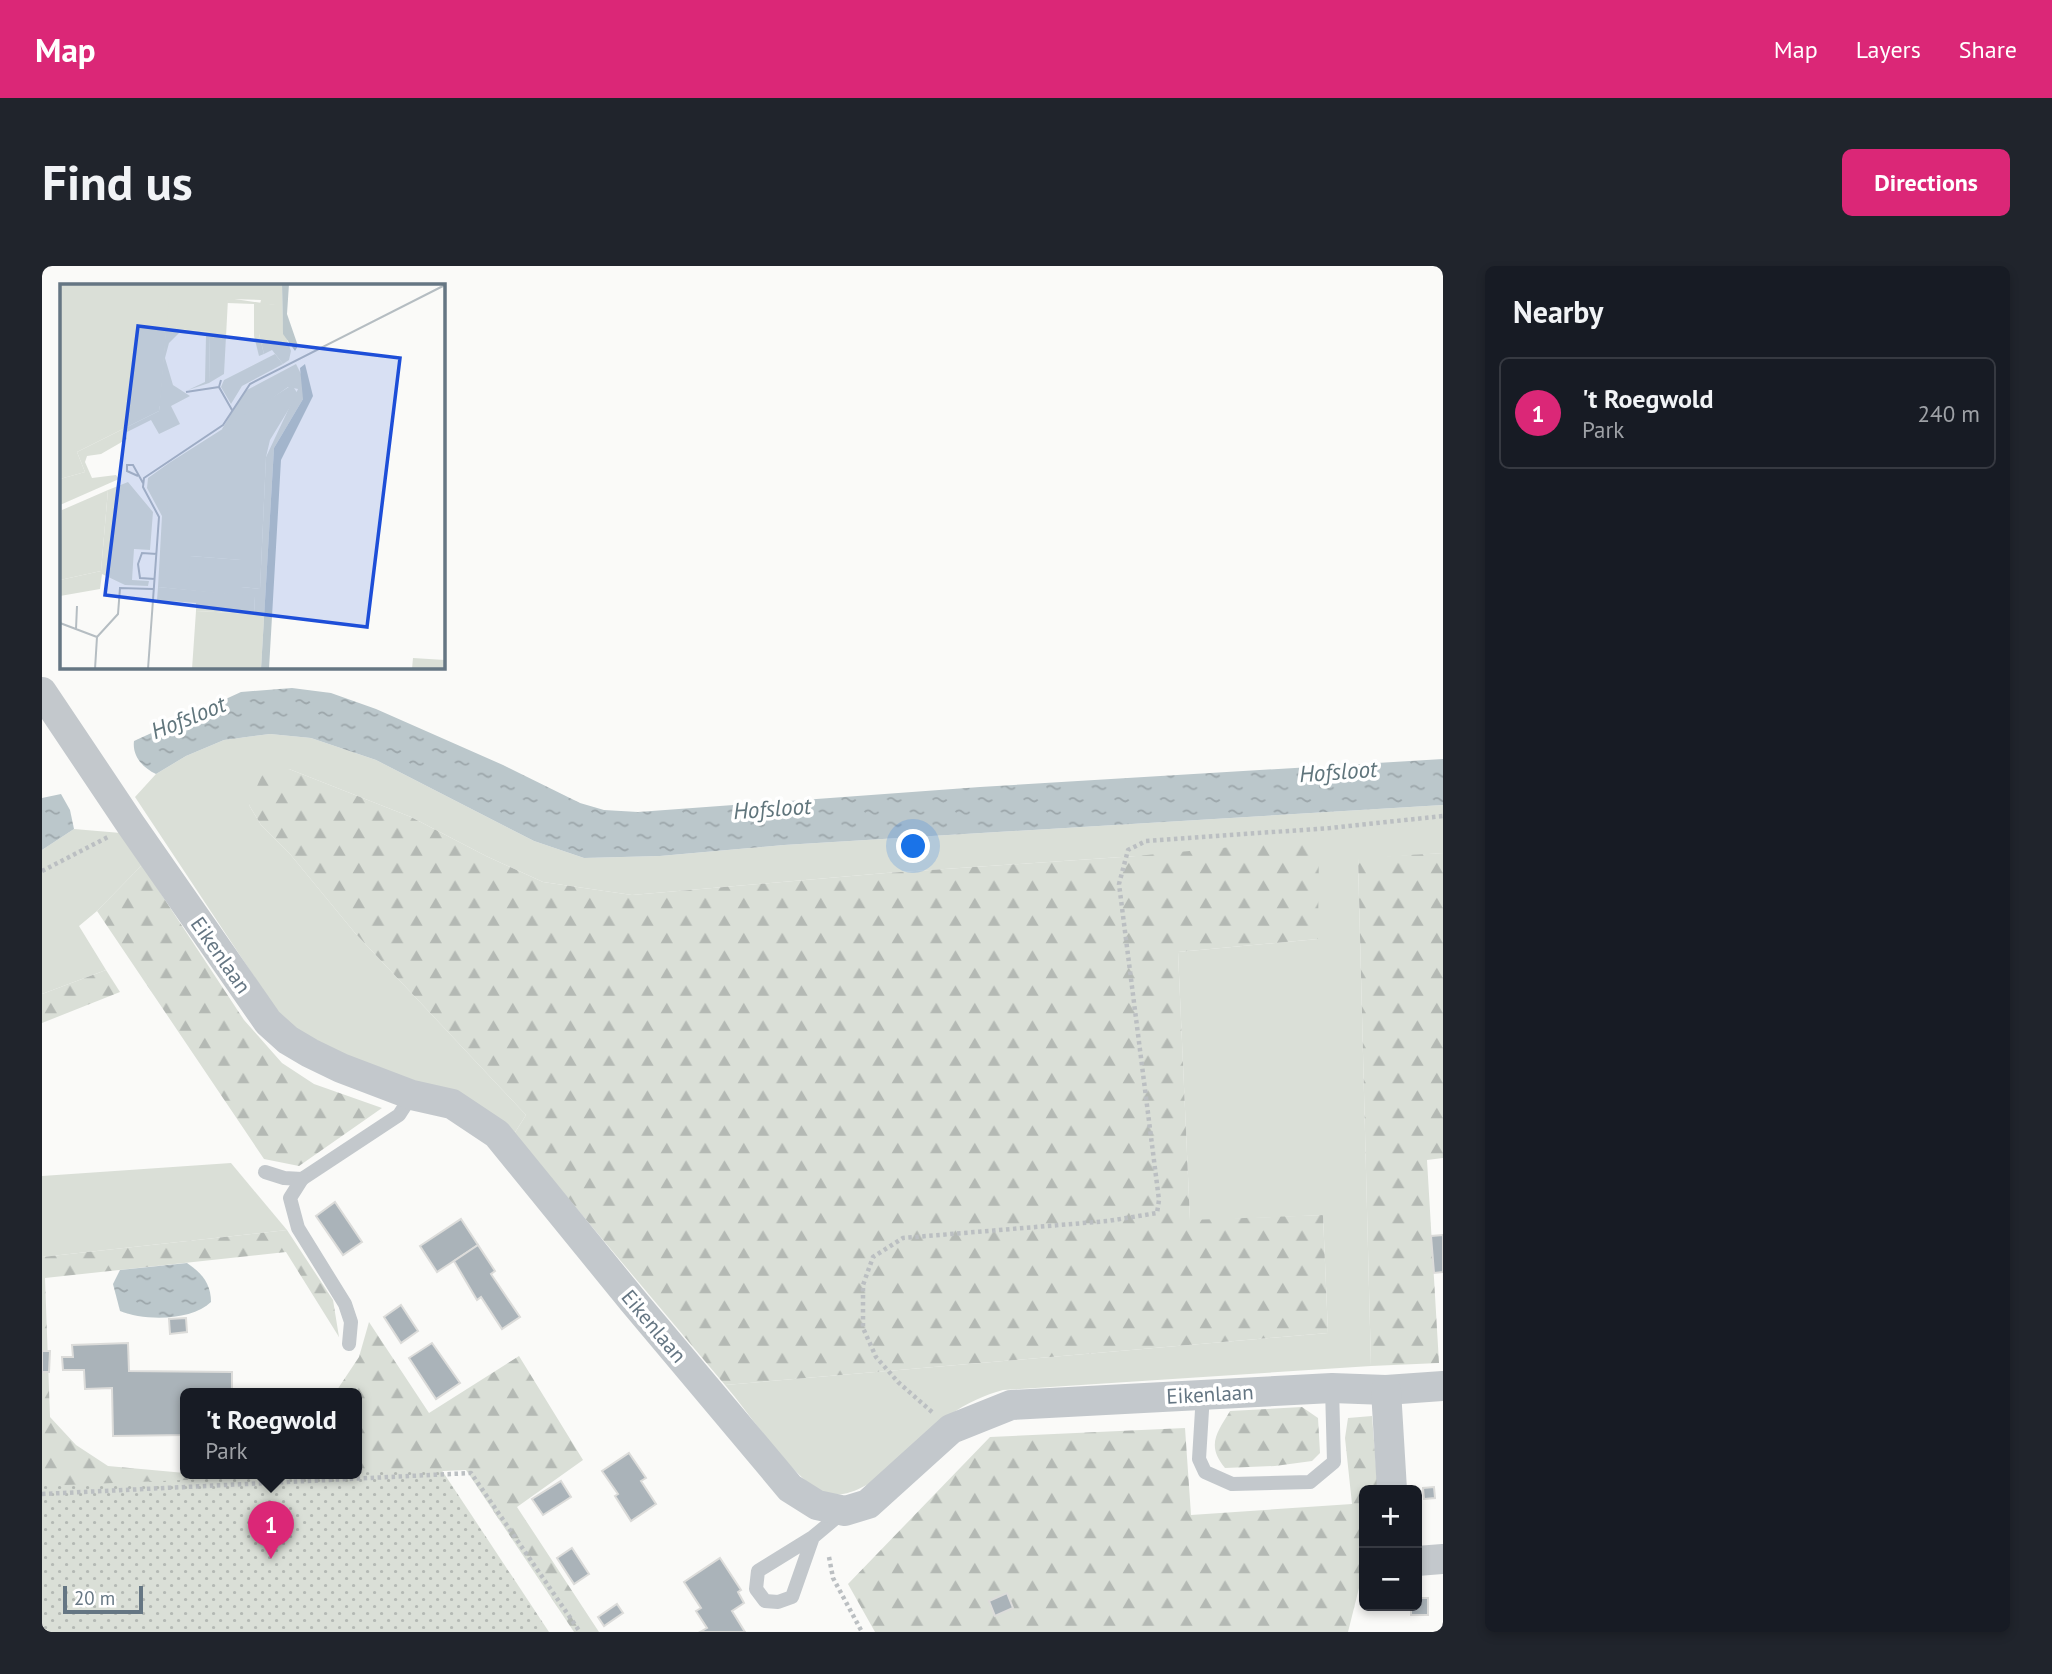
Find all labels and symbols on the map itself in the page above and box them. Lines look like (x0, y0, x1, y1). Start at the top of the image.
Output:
inset map (60, 284, 444, 668)
water label: Hofsloot (146, 688, 231, 745)
water label: Hofsloot (1298, 754, 1380, 788)
water label: Hofsloot (732, 791, 814, 825)
your location (896, 829, 930, 863)
street label: Eikenlaan (185, 912, 257, 998)
street label: Eikenlaan (616, 1284, 692, 1368)
street label: Eikenlaan (1166, 1378, 1254, 1410)
pin: 1 (248, 1501, 294, 1559)
scale bar (63, 1583, 144, 1615)

